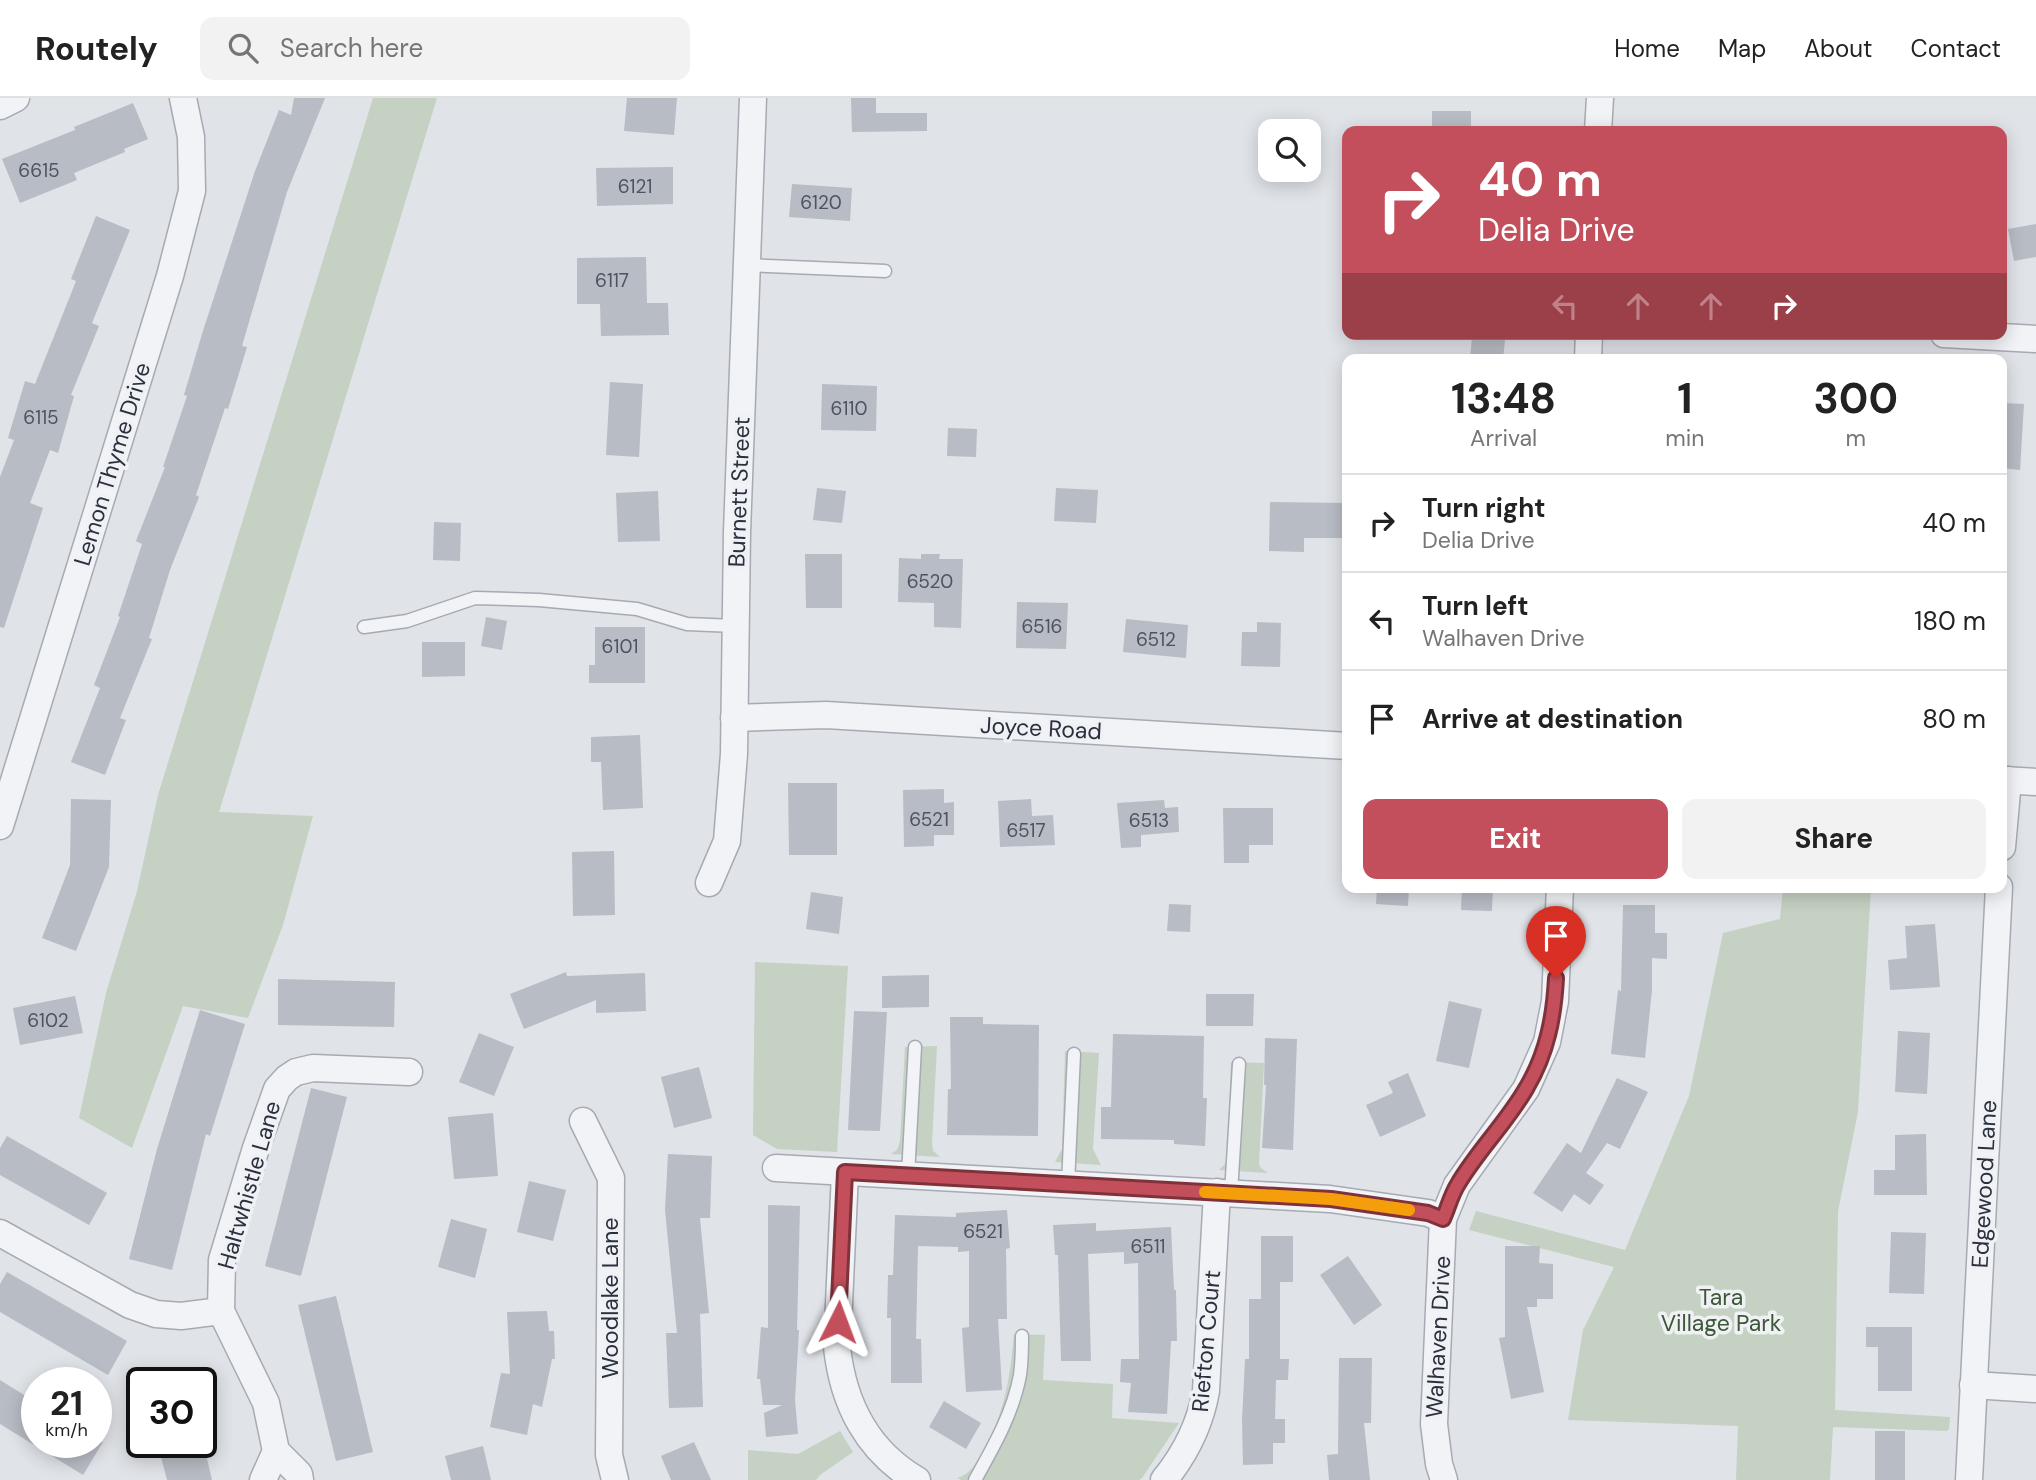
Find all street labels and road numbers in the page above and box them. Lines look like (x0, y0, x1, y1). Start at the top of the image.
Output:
street label: Lemon Thyme Drive (67, 359, 157, 569)
street label: Burnett Street (721, 416, 757, 568)
street label: Joyce Road (979, 710, 1103, 746)
street label: Haltwhistle Lane (211, 1097, 287, 1273)
street label: Edgewood Lane (1965, 1099, 2003, 1269)
street label: Woodlake Lane (595, 1217, 625, 1379)
street label: Walhaven Drive (1419, 1255, 1457, 1419)
street label: Riefton Court (1185, 1269, 1227, 1413)

